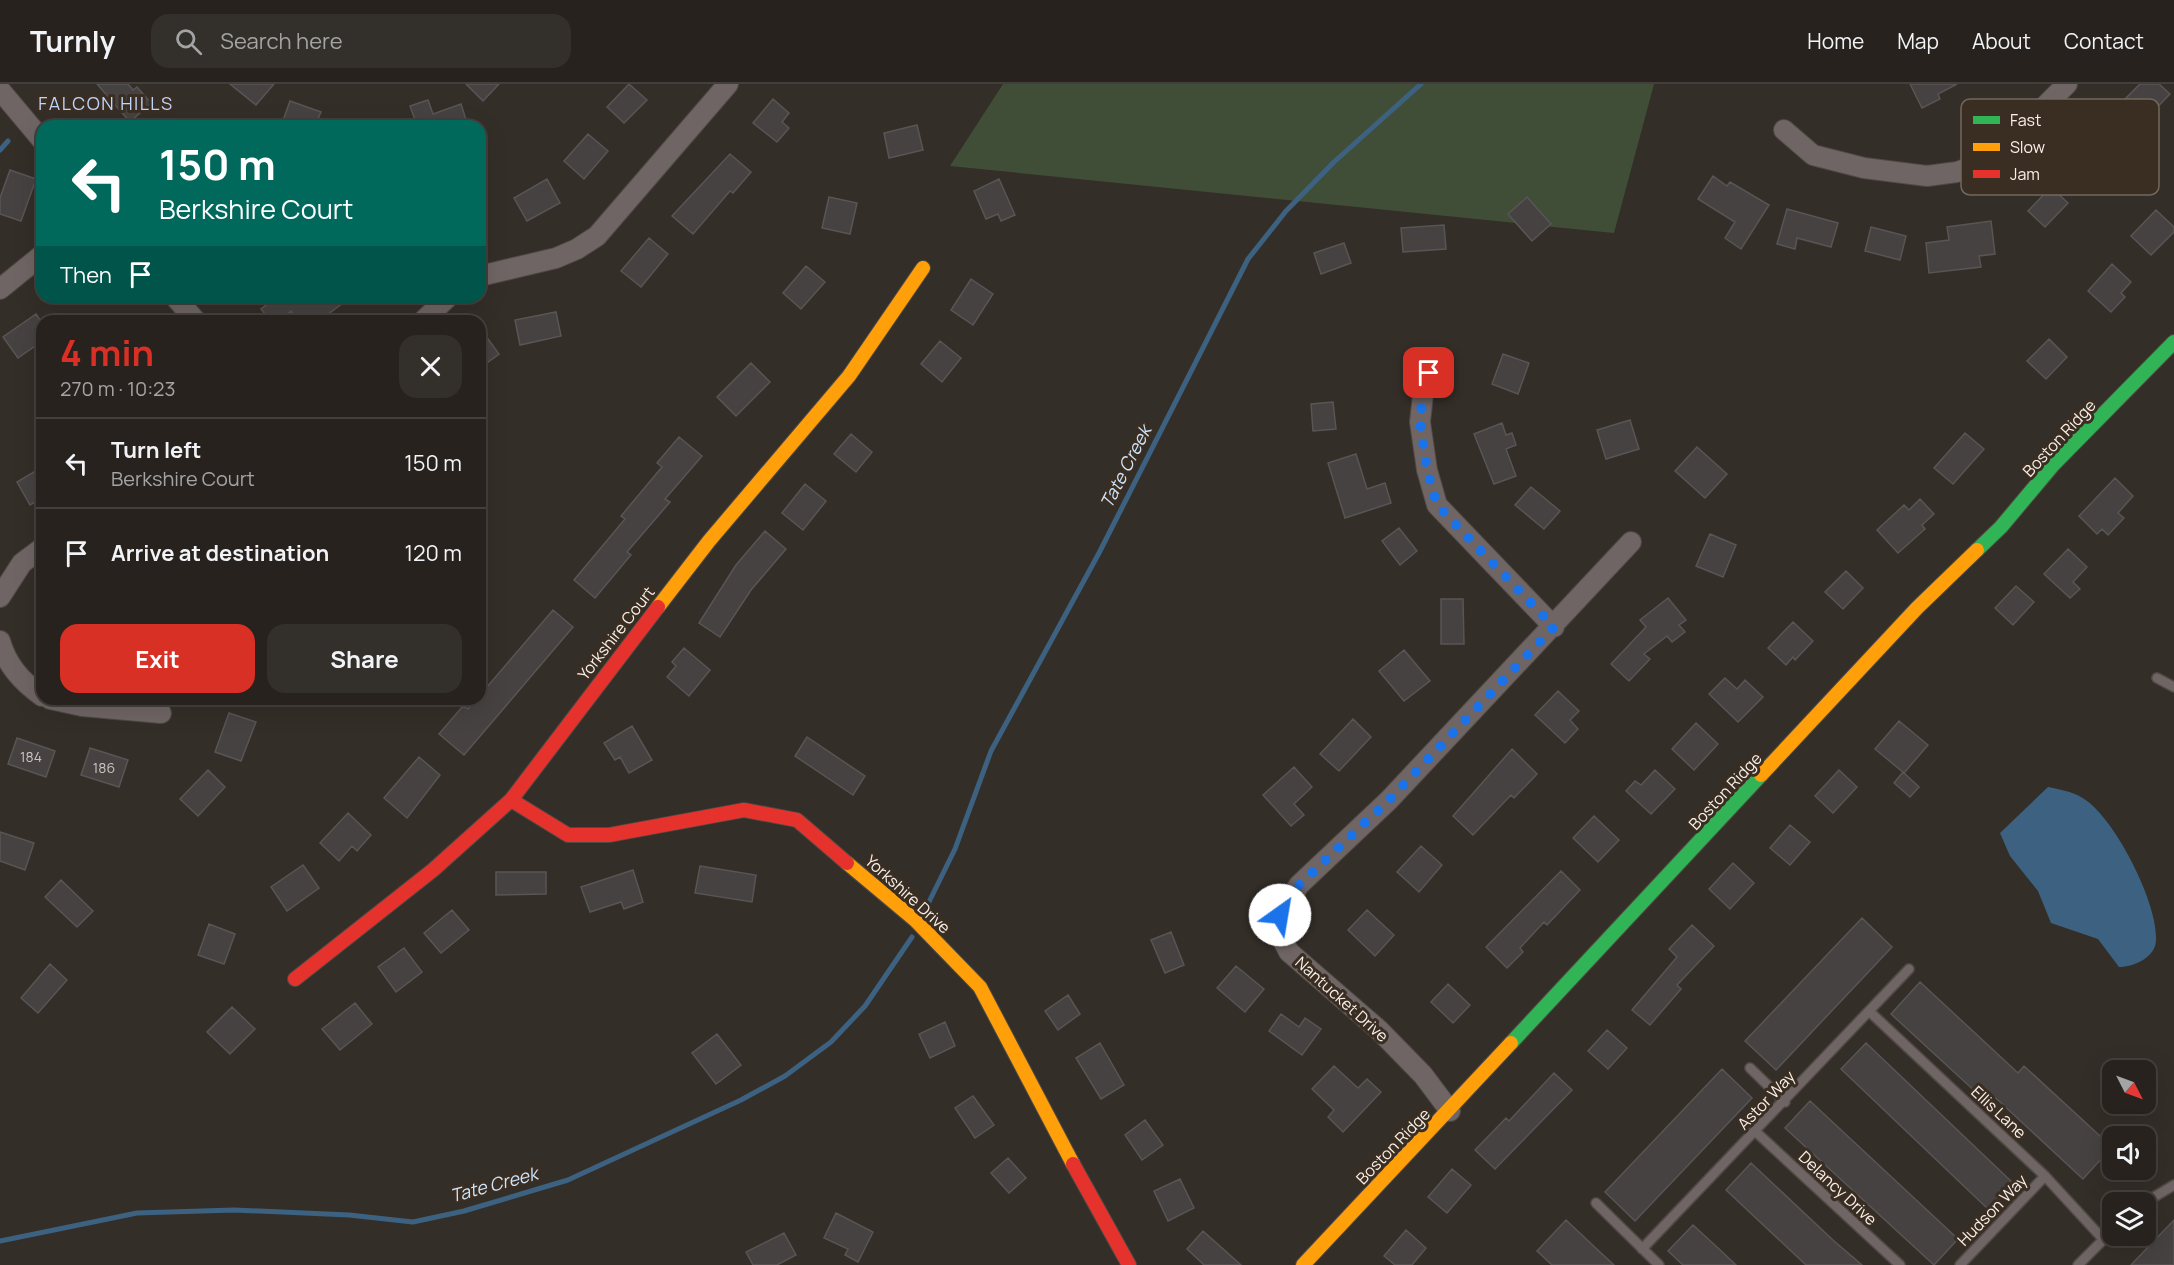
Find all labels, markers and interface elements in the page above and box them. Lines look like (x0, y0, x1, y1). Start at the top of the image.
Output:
search box (151, 14, 571, 68)
text: Turnly (30, 22, 115, 60)
icon: search (172, 25, 205, 58)
text: Search here (220, 26, 343, 56)
text: Home (1807, 27, 1864, 55)
text: Map (1897, 27, 1939, 55)
text: About (1972, 27, 2031, 55)
text: Contact (2064, 27, 2144, 55)
district label: FALCON HILLS (38, 91, 174, 115)
legend (1961, 99, 2159, 195)
text: Fast (2010, 109, 2041, 131)
text: 150 m (159, 135, 276, 193)
text: Slow (2010, 136, 2045, 158)
icon: left (60, 144, 138, 222)
text: Jam (2010, 163, 2040, 185)
text: Berkshire Court (159, 190, 353, 227)
icon: arrive (124, 258, 157, 291)
text: Then (60, 260, 112, 290)
text: 4 min (60, 328, 154, 377)
button: close (399, 335, 462, 398)
pin (1403, 347, 1454, 398)
icon: arrive (1412, 356, 1445, 389)
text: 270 m · 10:23 (60, 375, 176, 402)
street label: Boston Ridge (2018, 395, 2100, 481)
water label: Tate Creek (1094, 418, 1158, 512)
text: Turn left (111, 435, 201, 465)
icon: left (60, 447, 93, 480)
text: 150 m (404, 448, 462, 478)
text: Berkshire Court (111, 465, 255, 492)
icon: arrive (60, 537, 93, 570)
text: Arrive at destination (111, 538, 329, 568)
text: 120 m (404, 538, 462, 568)
street label: Yorkshire Court (573, 582, 659, 684)
button: Exit (60, 624, 255, 693)
button: Share (267, 624, 462, 693)
house number: 184 (20, 747, 42, 766)
street label: Boston Ridge (1684, 748, 1766, 834)
house number: 186 (93, 758, 115, 777)
street label: Yorkshire Drive (861, 850, 955, 938)
position arrow (1248, 883, 1312, 947)
street label: Nantucket Drive (1291, 951, 1393, 1047)
north arrow (2102, 1060, 2156, 1114)
map controls (2102, 1060, 2156, 1246)
street label: Astor Way (1732, 1065, 1800, 1134)
street label: Ellis Lane (1967, 1081, 2031, 1143)
street label: Boston Ridge (1351, 1103, 1435, 1189)
button: sound (2102, 1126, 2156, 1180)
street label: Delancy Drive (1794, 1146, 1882, 1230)
water label: Tate Creek (447, 1160, 543, 1207)
street label: Hudson Way (1952, 1169, 2032, 1251)
button: layers (2102, 1192, 2156, 1246)

